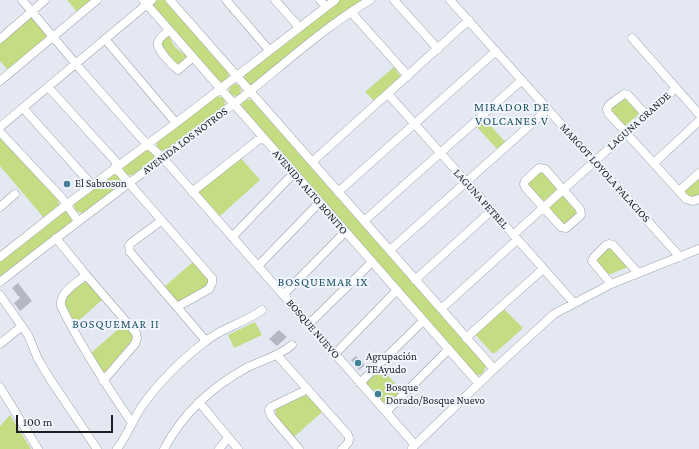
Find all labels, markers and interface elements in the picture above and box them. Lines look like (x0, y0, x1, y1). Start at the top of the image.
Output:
street label: LAGUNA GRANDE (605, 89, 673, 153)
district label: MIRADOR DE VOLCANES V (474, 100, 550, 128)
street label: AVENIDA LOS NOTROS (140, 105, 230, 177)
street label: MARGOT LOYOLA PALACIOS (557, 121, 653, 225)
street label: AVENIDA ALTO BONITO (270, 147, 350, 237)
street label: LAGUNA PETREL (451, 166, 511, 232)
place label: El Sabroson (75, 177, 127, 191)
marker: El Sabroson (62, 179, 72, 189)
district label: BOSQUEMAR IX (278, 275, 368, 289)
street label: BOSQUE NUEVO (284, 296, 342, 362)
district label: BOSQUEMAR II (72, 317, 160, 331)
place label: Agrupación TEAyudo (366, 350, 417, 376)
marker: Agrupación TEAyudo (353, 358, 363, 368)
place label: Bosque Dorado/Bosque Nuevo (386, 381, 485, 407)
marker: Bosque Dorado/Bosque Nuevo (373, 389, 383, 399)
scale bar (18, 407, 115, 433)
text: 100 m (23, 415, 52, 429)

